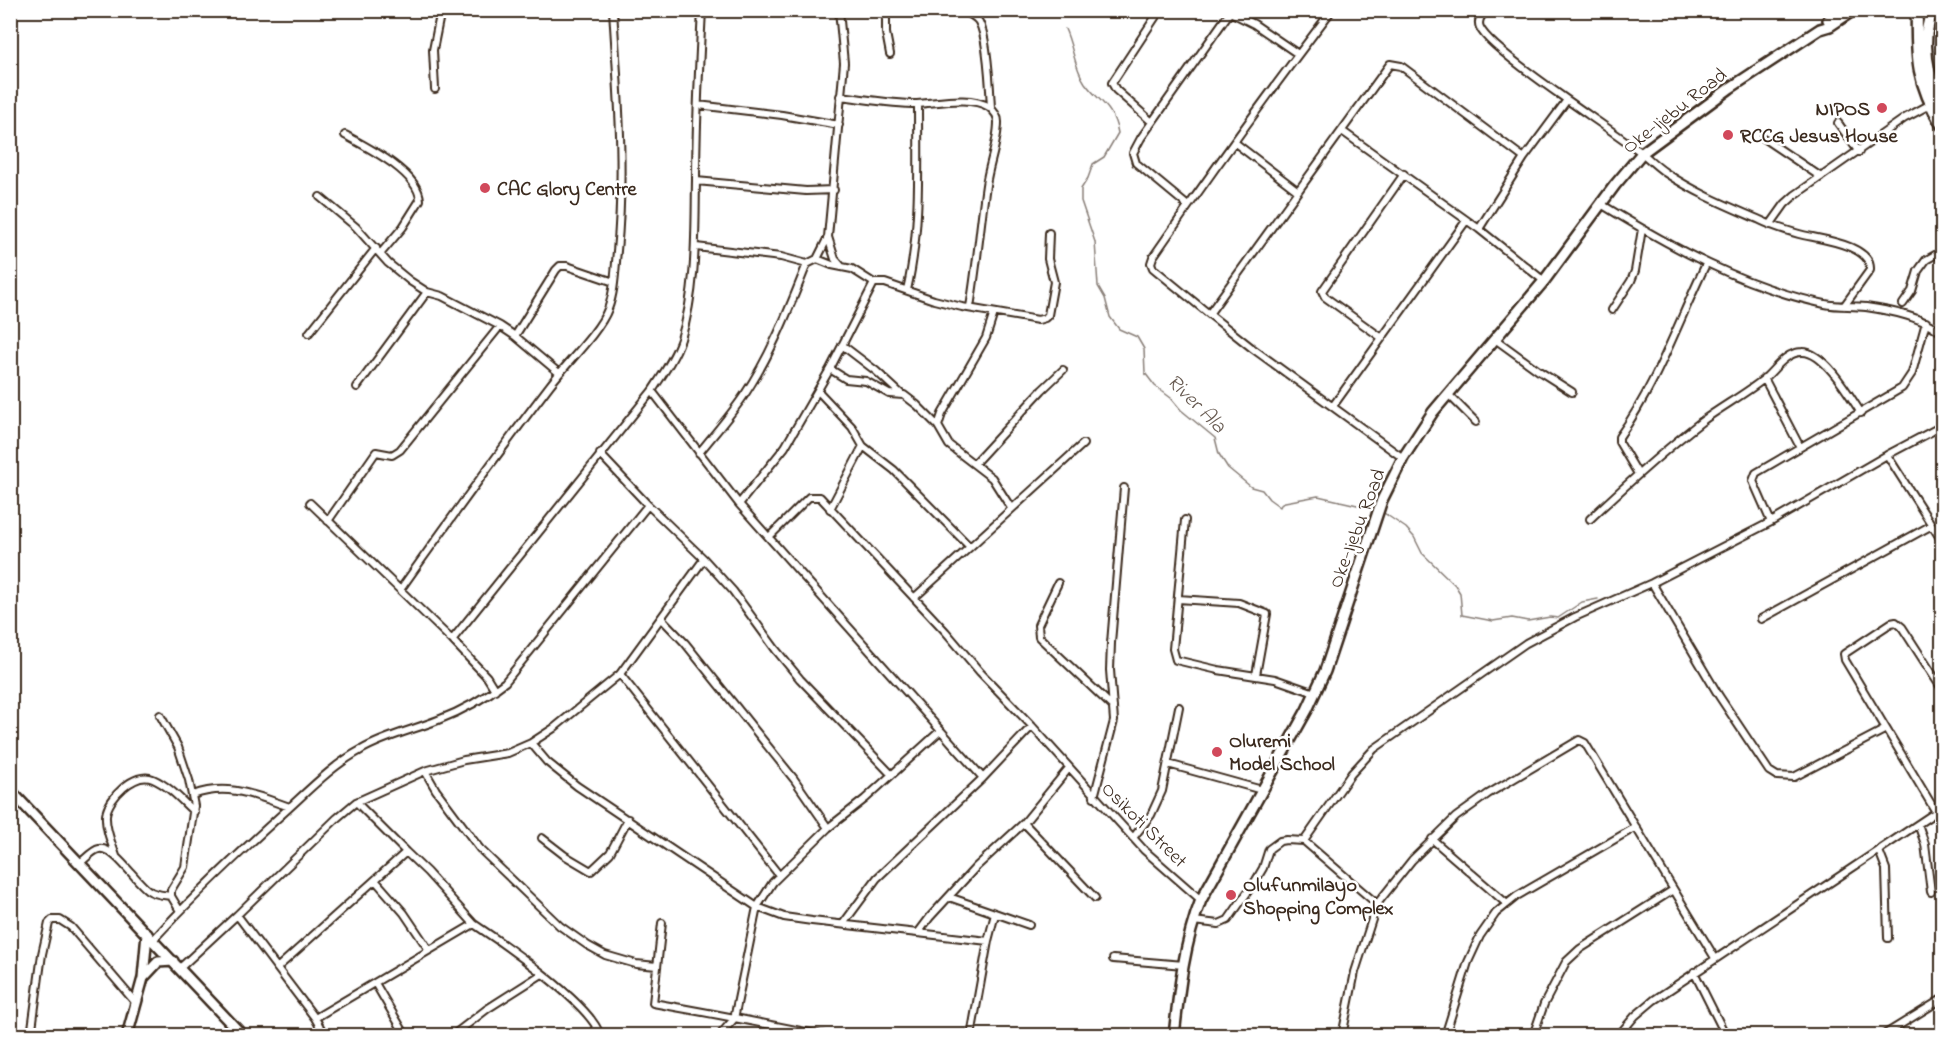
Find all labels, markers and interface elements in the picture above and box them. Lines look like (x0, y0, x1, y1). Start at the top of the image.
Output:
street label: Oke-Ijebu Road (1617, 62, 1734, 162)
place label: NIPOS (1815, 96, 1870, 125)
marker: NIPOS (1875, 101, 1889, 115)
place label: RCCG Jesus House (1740, 123, 1899, 152)
marker: RCCG Jesus House (1721, 128, 1735, 142)
place label: CAC Glory Centre (497, 176, 638, 206)
marker: CAC Glory Centre (478, 181, 492, 195)
water label: River Ala (1159, 368, 1233, 441)
street label: Oke-Ijebu Road (1322, 465, 1394, 593)
place label: Oluremi Model School (1229, 728, 1335, 780)
marker: Oluremi Model School (1210, 745, 1224, 759)
street label: Osikoti Street (1093, 776, 1193, 876)
place label: Olufunmilayo Shopping Complex (1243, 872, 1393, 925)
marker: Olufunmilayo Shopping Complex (1224, 888, 1238, 902)

